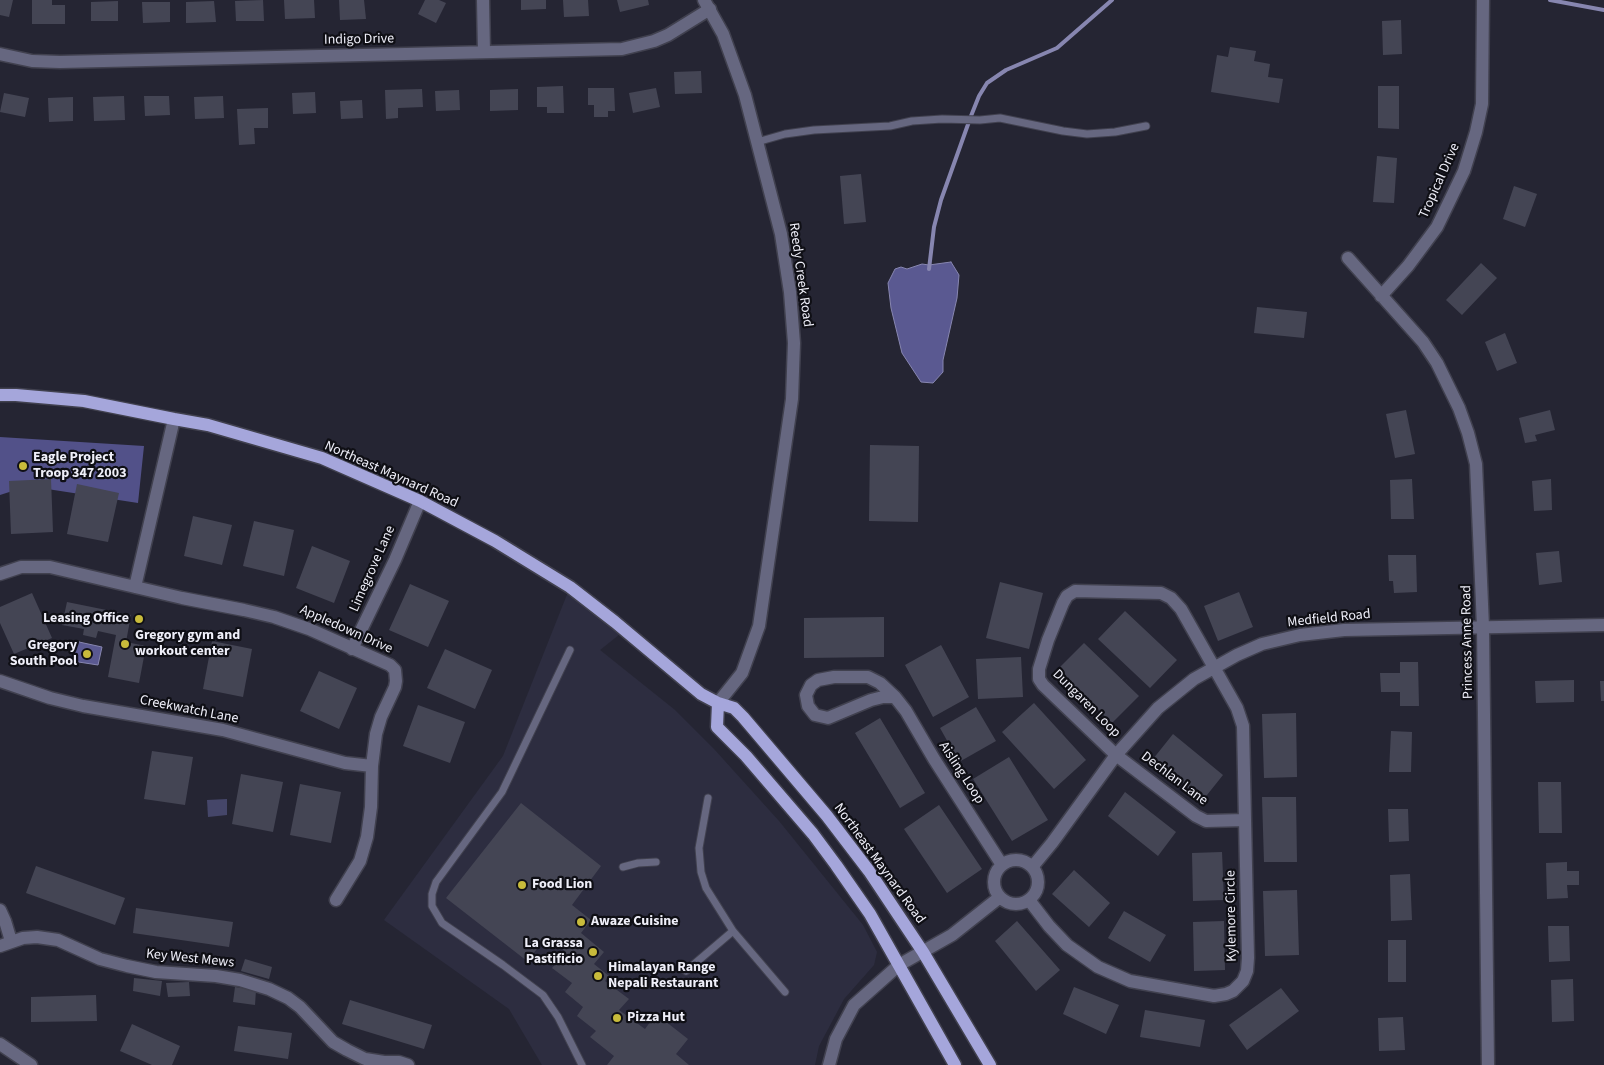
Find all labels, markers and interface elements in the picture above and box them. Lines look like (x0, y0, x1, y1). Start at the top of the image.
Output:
street label: Indigo Drive (324, 31, 394, 49)
street label: Tropical Drive (1416, 141, 1464, 221)
street label: Reedy Creek Road (784, 222, 816, 328)
street label: Northeast Maynard Road (322, 438, 460, 512)
place label: Eagle Project Troop 347 2003 (33, 450, 127, 482)
marker: Eagle Project Troop 347 2003 (17, 460, 29, 472)
street label: Limegrove Lane (346, 523, 400, 615)
street label: Princess Anne Road (1459, 585, 1477, 699)
street label: Appledown Drive (297, 602, 395, 658)
street label: Medfield Road (1287, 606, 1371, 632)
place label: Leasing Office (43, 611, 129, 627)
marker: Leasing Office (133, 613, 145, 625)
place label: Gregory gym and workout center (135, 628, 240, 660)
place label: Gregory South Pool (10, 638, 77, 670)
marker: Gregory gym and workout center (119, 638, 131, 650)
marker: Gregory South Pool (81, 648, 93, 660)
street label: Dungaren Loop (1048, 666, 1124, 742)
street label: Creekwatch Lane (138, 692, 240, 728)
street label: Aisling Loop (935, 739, 987, 807)
street label: Dechlan Lane (1137, 748, 1211, 810)
street label: Northeast Maynard Road (830, 801, 928, 927)
street label: Kylemore Circle (1223, 870, 1241, 962)
place label: Food Lion (532, 877, 592, 893)
marker: Food Lion (516, 879, 528, 891)
place label: Awaze Cuisine (591, 914, 679, 930)
marker: Awaze Cuisine (575, 916, 587, 928)
place label: La Grassa Pastificio (524, 936, 583, 969)
street label: Key West Mews (145, 946, 235, 972)
marker: La Grassa Pastificio (587, 946, 599, 958)
place label: Himalayan Range Nepali Restaurant (608, 960, 718, 992)
marker: Himalayan Range Nepali Restaurant (592, 970, 604, 982)
place label: Pizza Hut (627, 1010, 685, 1026)
marker: Pizza Hut (611, 1012, 623, 1024)

